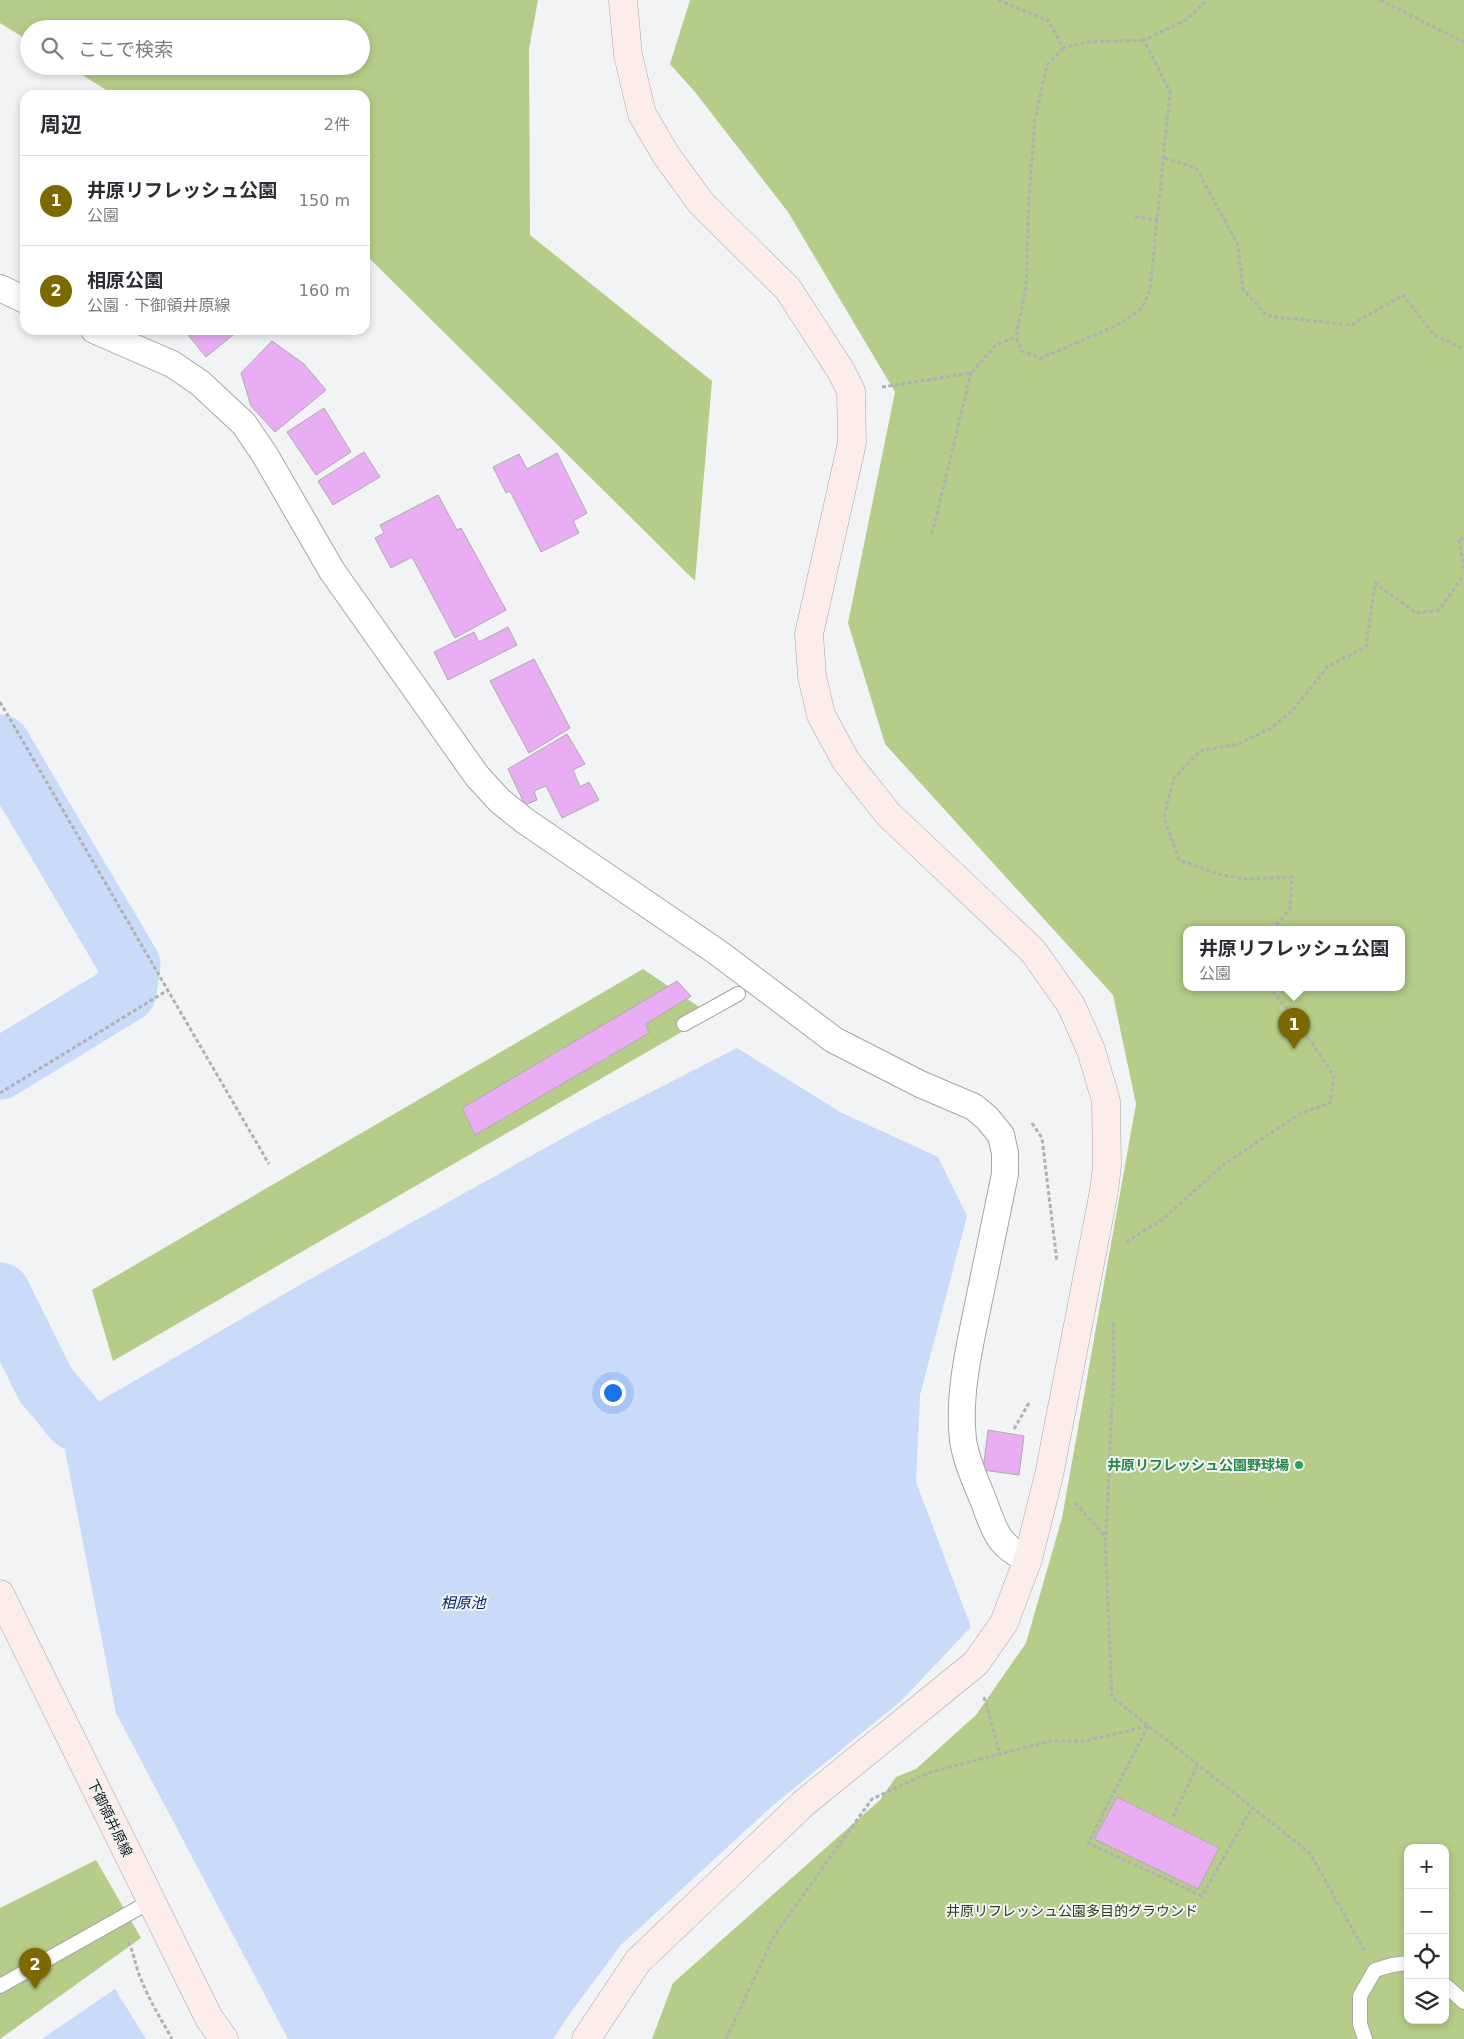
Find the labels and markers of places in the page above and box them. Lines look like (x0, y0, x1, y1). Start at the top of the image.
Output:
pin: 1 (1278, 1008, 1310, 1049)
place label: 井原リフレッシュ公園野球場 (1107, 1457, 1289, 1473)
marker: 井原リフレッシュ公園野球場 (1293, 1459, 1305, 1471)
pin: 2 (19, 1948, 51, 1989)

